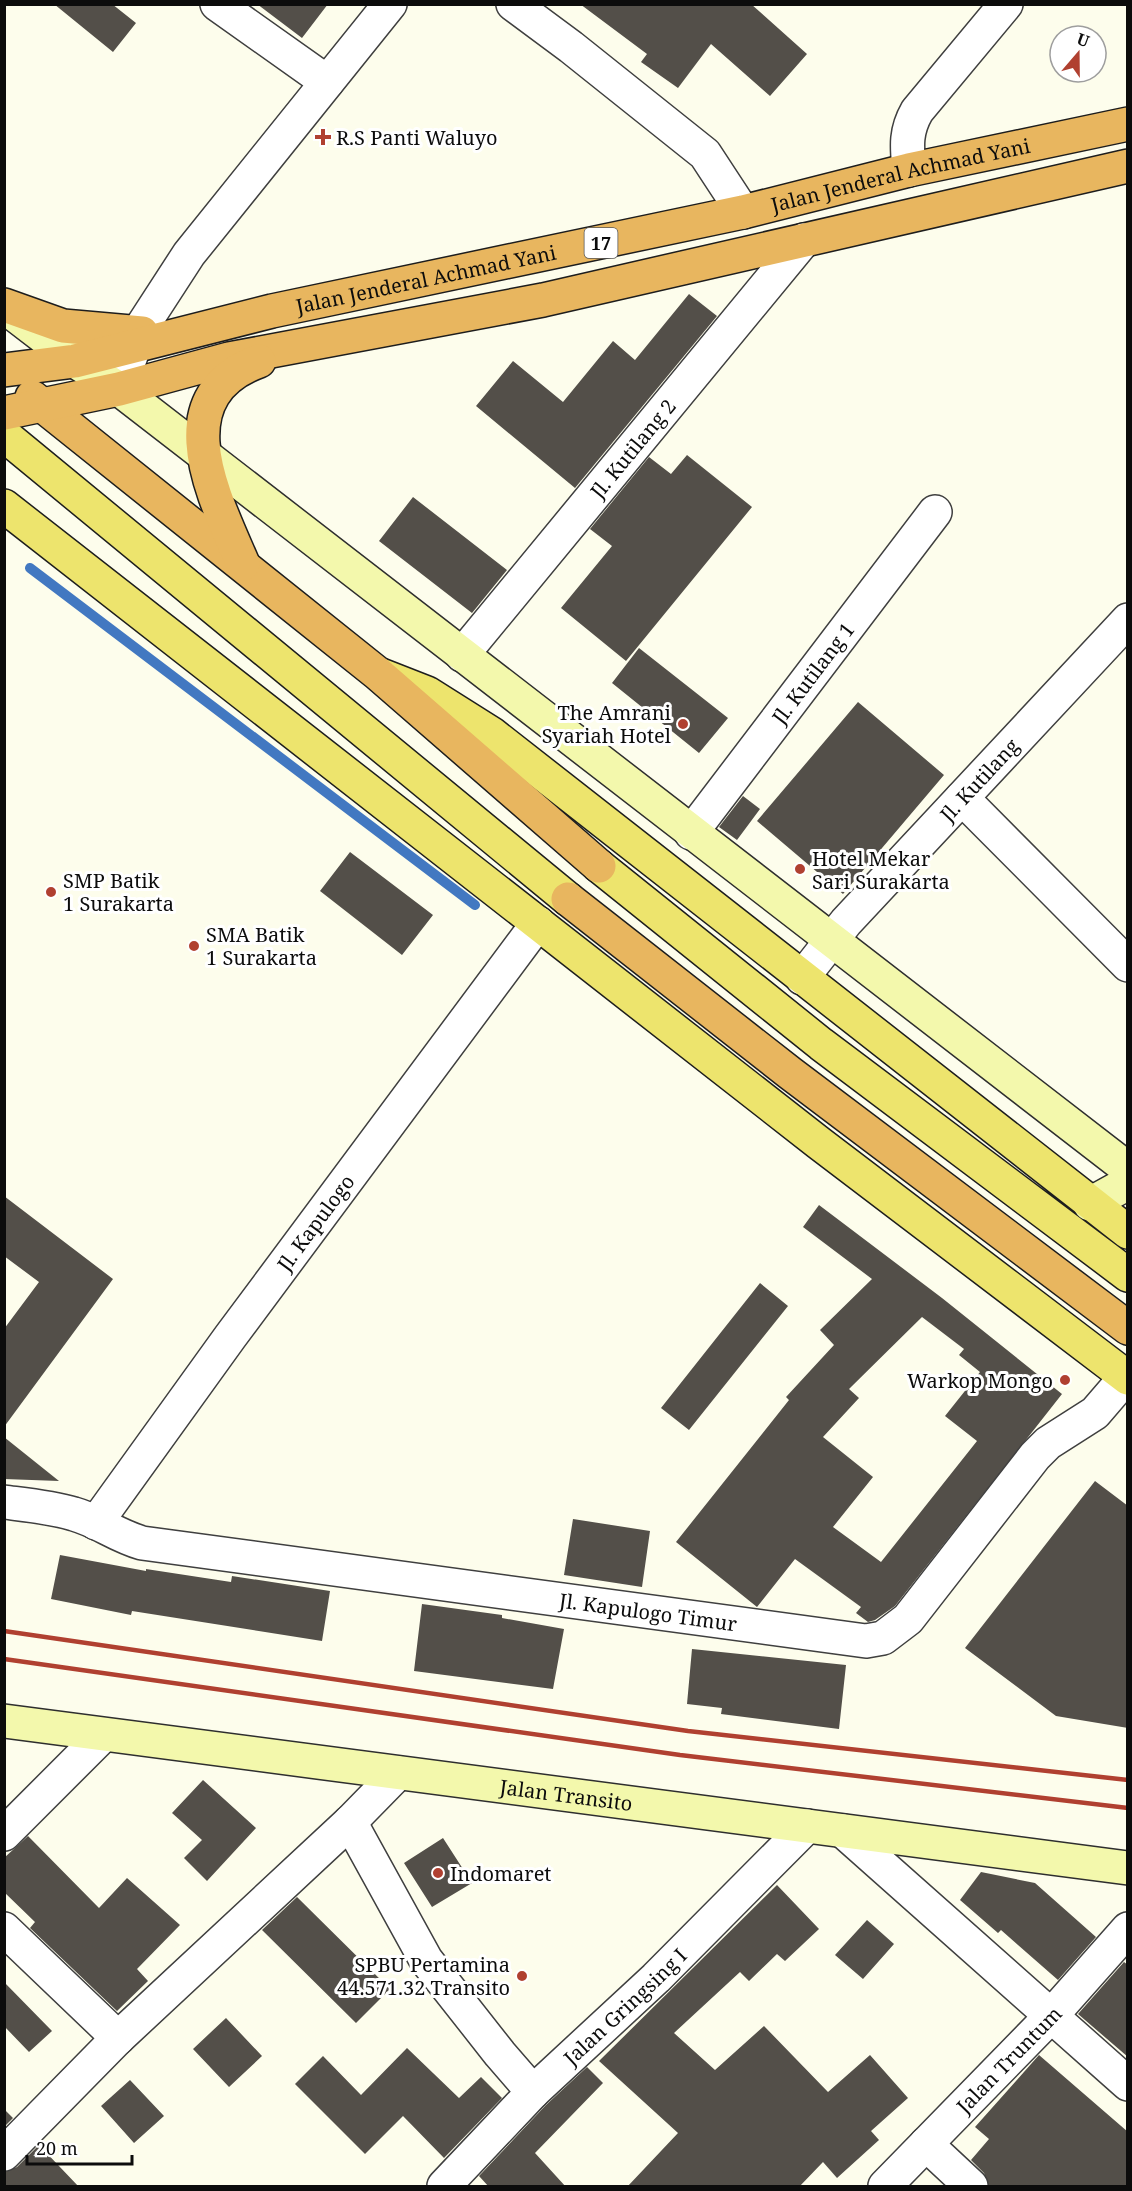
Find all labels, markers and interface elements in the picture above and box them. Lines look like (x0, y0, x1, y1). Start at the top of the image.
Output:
north arrow (1048, 24, 1108, 84)
text: U (1074, 28, 1093, 52)
place label: R.S Panti Waluyo (336, 124, 498, 151)
marker: R.S Panti Waluyo (314, 128, 332, 146)
street label: Jalan Jenderal Achmad Yani (767, 131, 1033, 218)
road number: 17 (584, 228, 618, 258)
street label: Jalan Jenderal Achmad Yani (292, 238, 559, 319)
street label: Jl. Kutilang 2 (583, 393, 681, 504)
street label: Jl. Kutilang 1 (765, 617, 860, 730)
place label: The Amrani Syariah Hotel (542, 699, 672, 749)
marker: The Amrani Syariah Hotel (676, 717, 690, 731)
street label: Jl. Kutilang (933, 732, 1025, 828)
place label: Hotel Mekar Sari Surakarta (812, 845, 950, 895)
marker: Hotel Mekar Sari Surakarta (793, 862, 807, 876)
place label: SMP Batik 1 Surakarta (63, 867, 174, 917)
marker: SMP Batik 1 Surakarta (44, 885, 58, 899)
place label: SMA Batik 1 Surakarta (206, 921, 317, 971)
marker: SMA Batik 1 Surakarta (187, 939, 201, 953)
street label: Jl. Kapulogo (270, 1169, 360, 1277)
place label: Warkop Mongo (907, 1367, 1053, 1394)
marker: Warkop Mongo (1058, 1373, 1072, 1387)
street label: Jl. Kapulogo Timur (557, 1586, 739, 1637)
street label: Jalan Transito (497, 1772, 634, 1817)
place label: Indomaret (450, 1860, 551, 1887)
marker: Indomaret (431, 1866, 445, 1880)
street label: Jalan Gringsing I (557, 1942, 692, 2071)
place label: SPBU Pertamina 44.571.32 Transito (337, 1951, 510, 2001)
marker: SPBU Pertamina 44.571.32 Transito (515, 1969, 529, 1983)
street label: Jalan Truntum (949, 2000, 1067, 2120)
scale bar (27, 2128, 132, 2166)
text: 20 m (36, 2136, 78, 2160)

